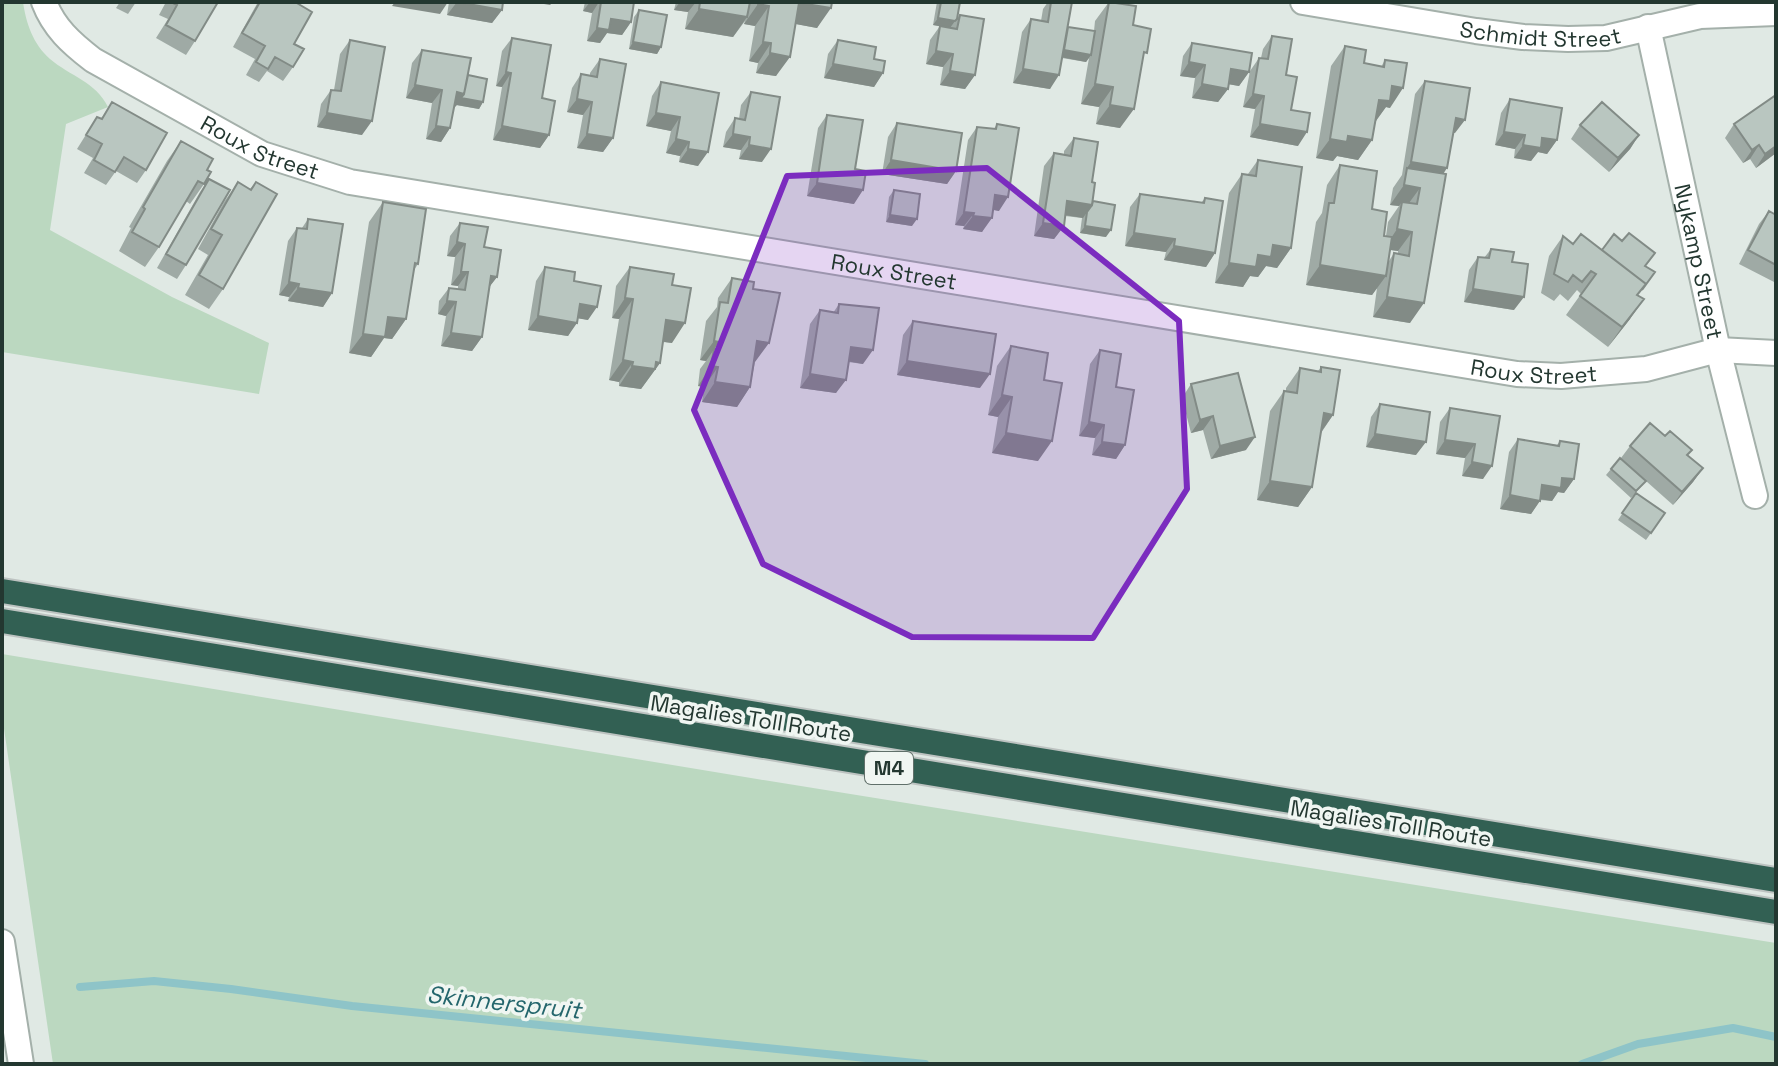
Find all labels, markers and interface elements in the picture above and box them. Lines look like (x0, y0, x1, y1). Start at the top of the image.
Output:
street label: Schmidt Street (1458, 15, 1624, 53)
street label: Roux Street (196, 109, 323, 185)
street label: Nykamp Street (1668, 181, 1729, 342)
street label: Roux Street (829, 247, 959, 296)
street label: Roux Street (1468, 353, 1598, 390)
street label: Magalies Toll Route (649, 688, 853, 748)
road number: M4 (865, 752, 913, 784)
street label: Magalies Toll Route (1289, 793, 1493, 853)
water label: Skinnerspruit (425, 978, 584, 1026)

